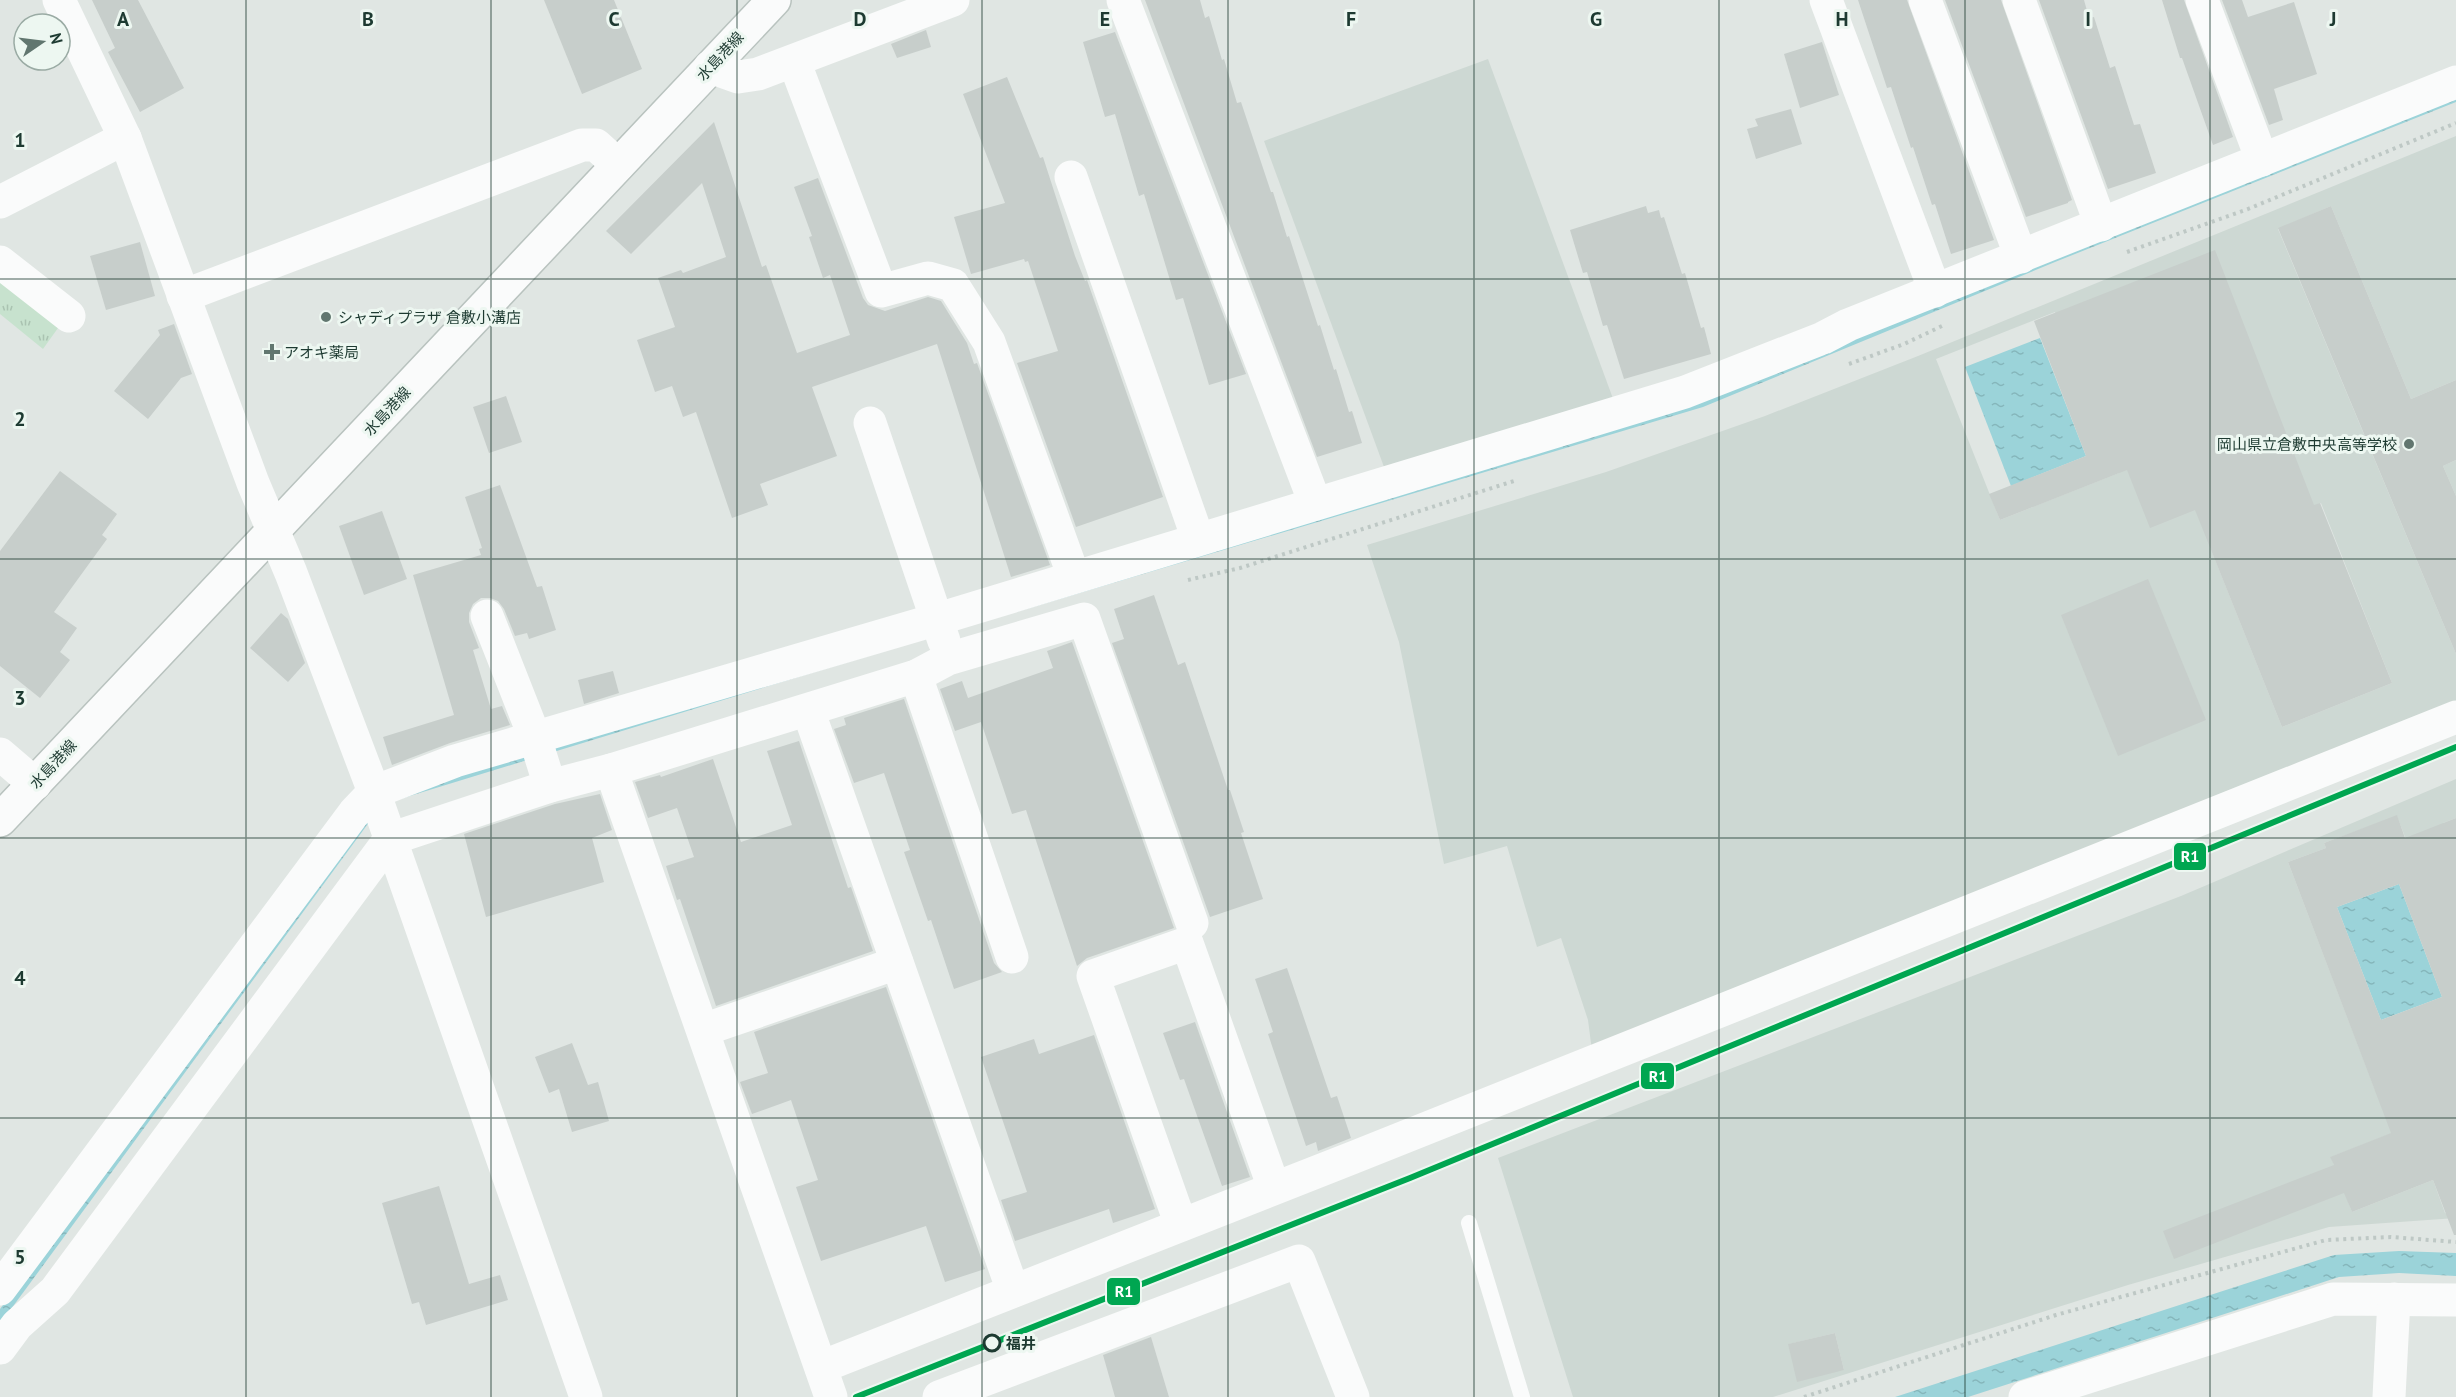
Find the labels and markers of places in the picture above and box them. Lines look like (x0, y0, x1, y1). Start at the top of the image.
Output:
place label: シャディプラザ 倉敷小溝店 (338, 308, 521, 327)
marker: シャディプラザ 倉敷小溝店 (319, 310, 333, 324)
place label: アオキ薬局 (284, 343, 359, 362)
marker: アオキ薬局 (265, 345, 279, 359)
place label: 岡山県立倉敷中央高等学校 (2217, 435, 2397, 454)
marker: 岡山県立倉敷中央高等学校 (2402, 437, 2416, 451)
marker: 福井 (983, 1334, 1001, 1352)
place label: 福井 (1005, 1334, 1036, 1353)

